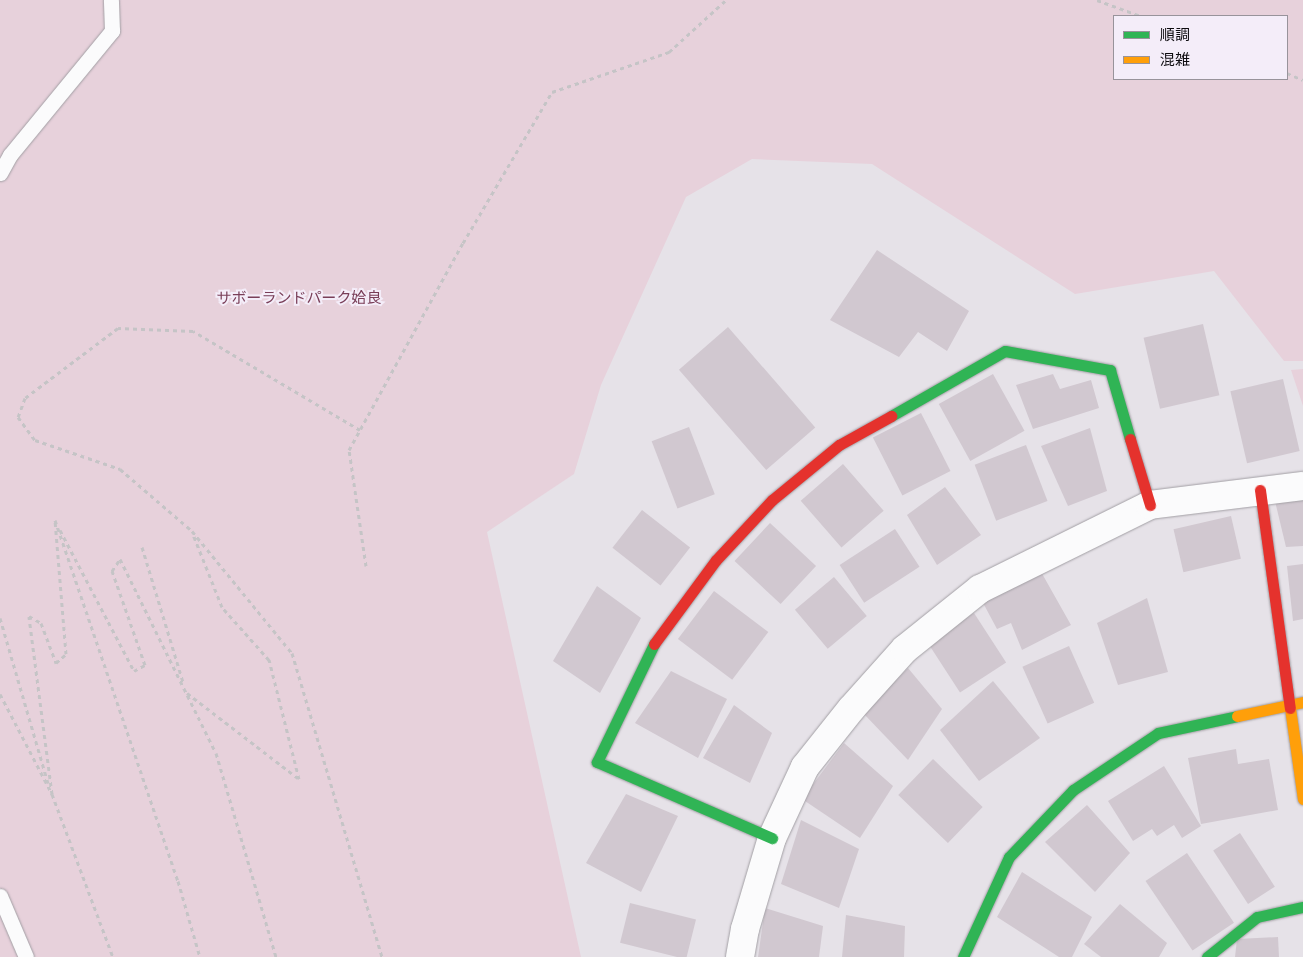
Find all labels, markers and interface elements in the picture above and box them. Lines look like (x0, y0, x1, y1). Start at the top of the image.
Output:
legend (1113, 15, 1288, 80)
text: 順調 (1160, 25, 1190, 46)
text: 混雑 (1160, 50, 1190, 71)
park label: サボーランドパーク姶良 (217, 290, 381, 308)

